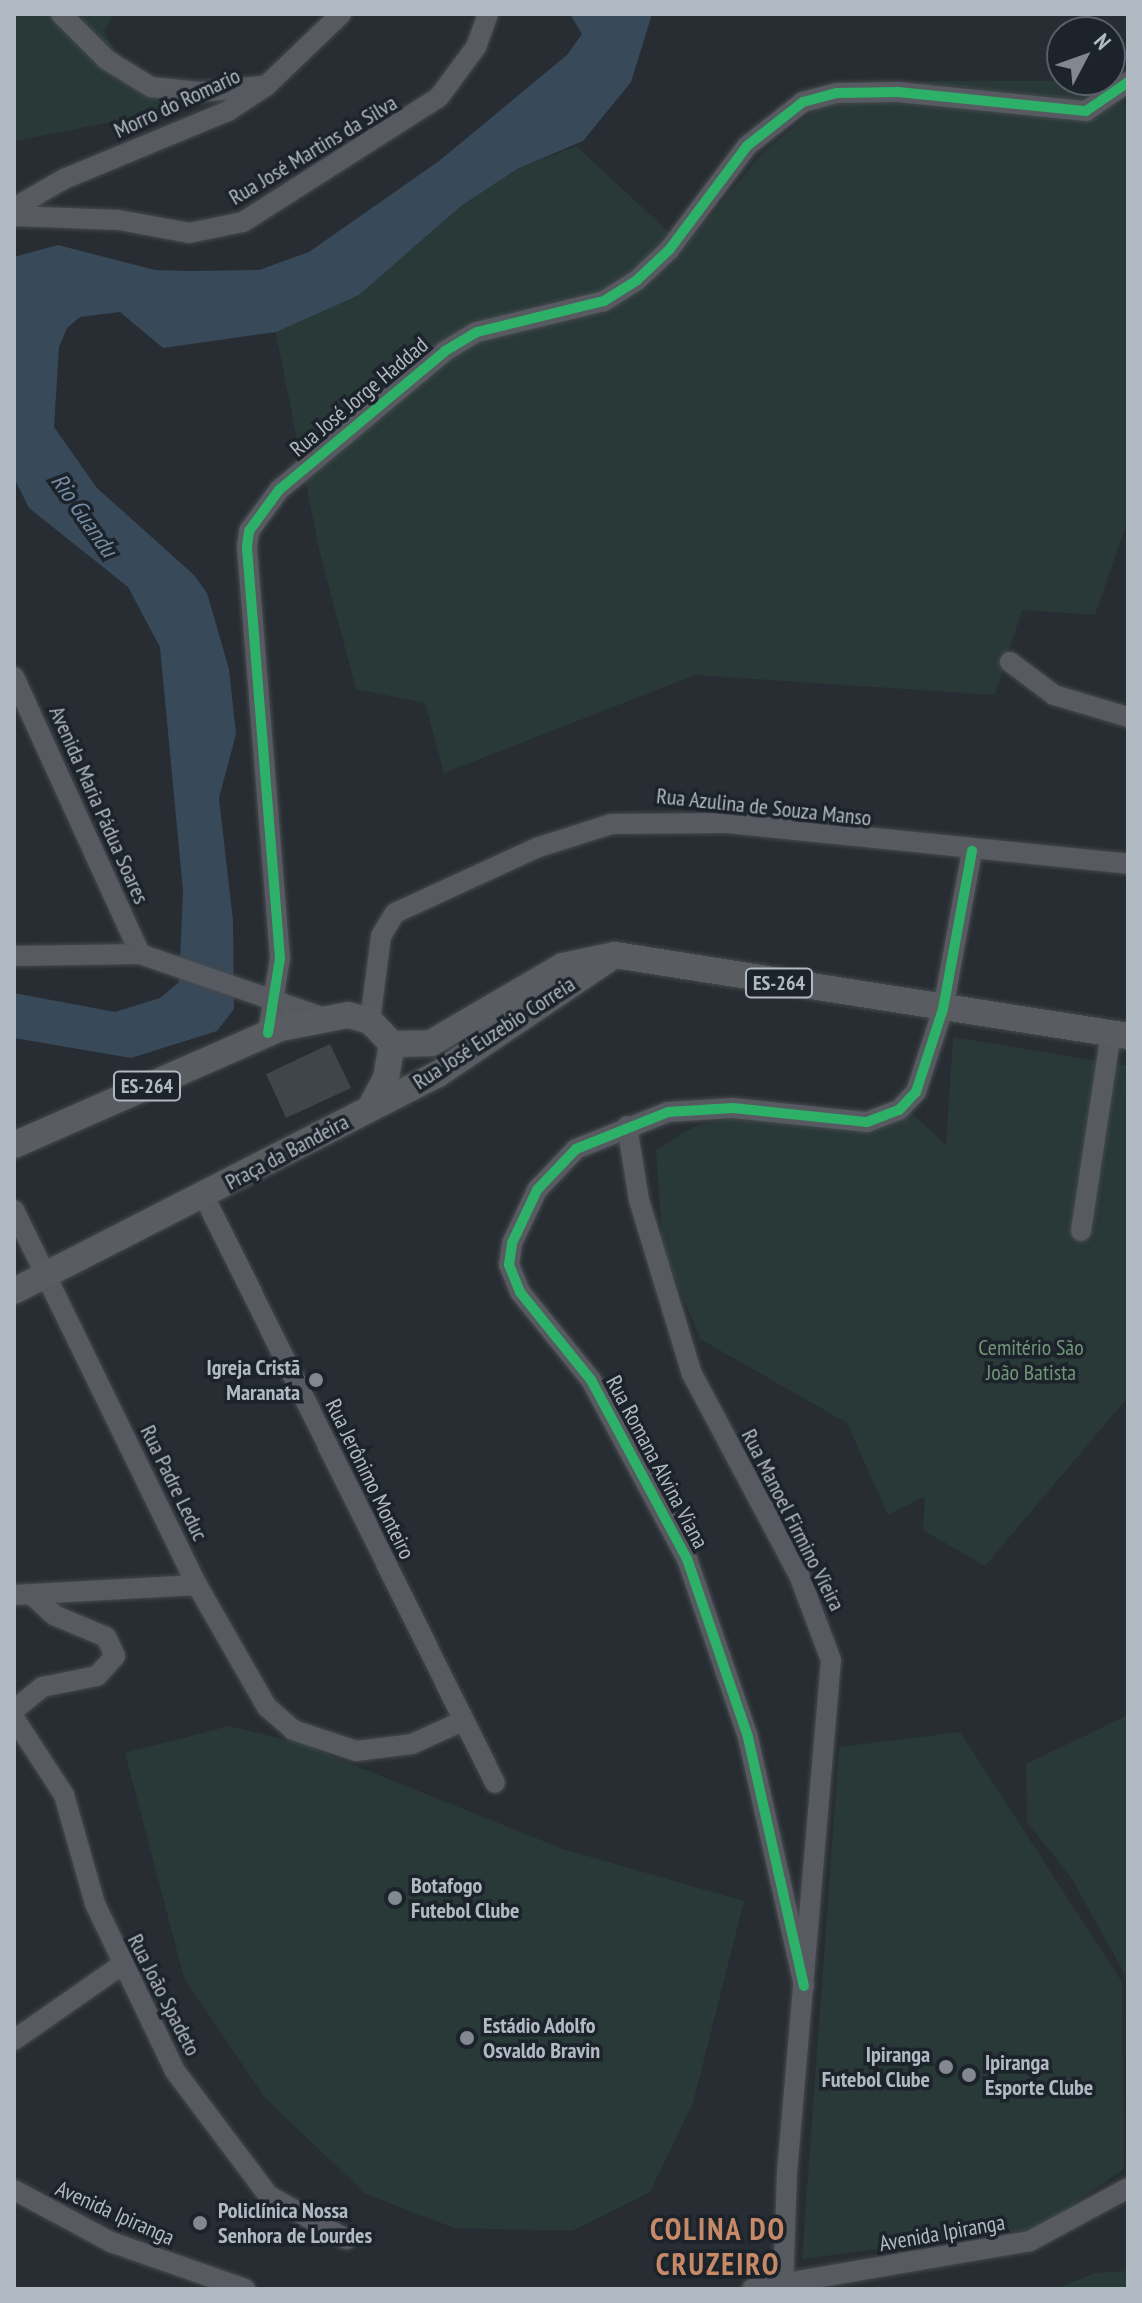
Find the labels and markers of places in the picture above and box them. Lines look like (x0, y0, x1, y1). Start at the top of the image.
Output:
place label: Igreja Cristã Maranata (206, 1354, 300, 1406)
marker: Igreja Cristã Maranata (307, 1371, 325, 1389)
place label: Botafogo Futebol Clube (411, 1872, 520, 1924)
marker: Botafogo Futebol Clube (386, 1889, 404, 1907)
place label: Estádio Adolfo Osvaldo Bravin (483, 2012, 600, 2064)
marker: Estádio Adolfo Osvaldo Bravin (458, 2029, 476, 2047)
place label: Ipiranga Futebol Clube (821, 2041, 930, 2092)
place label: Ipiranga Esporte Clube (985, 2049, 1093, 2100)
marker: Ipiranga Futebol Clube (937, 2058, 955, 2076)
marker: Ipiranga Esporte Clube (960, 2066, 978, 2084)
place label: Policlínica Nossa Senhora de Lourdes (218, 2197, 372, 2248)
marker: Policlínica Nossa Senhora de Lourdes (189, 2212, 211, 2234)

